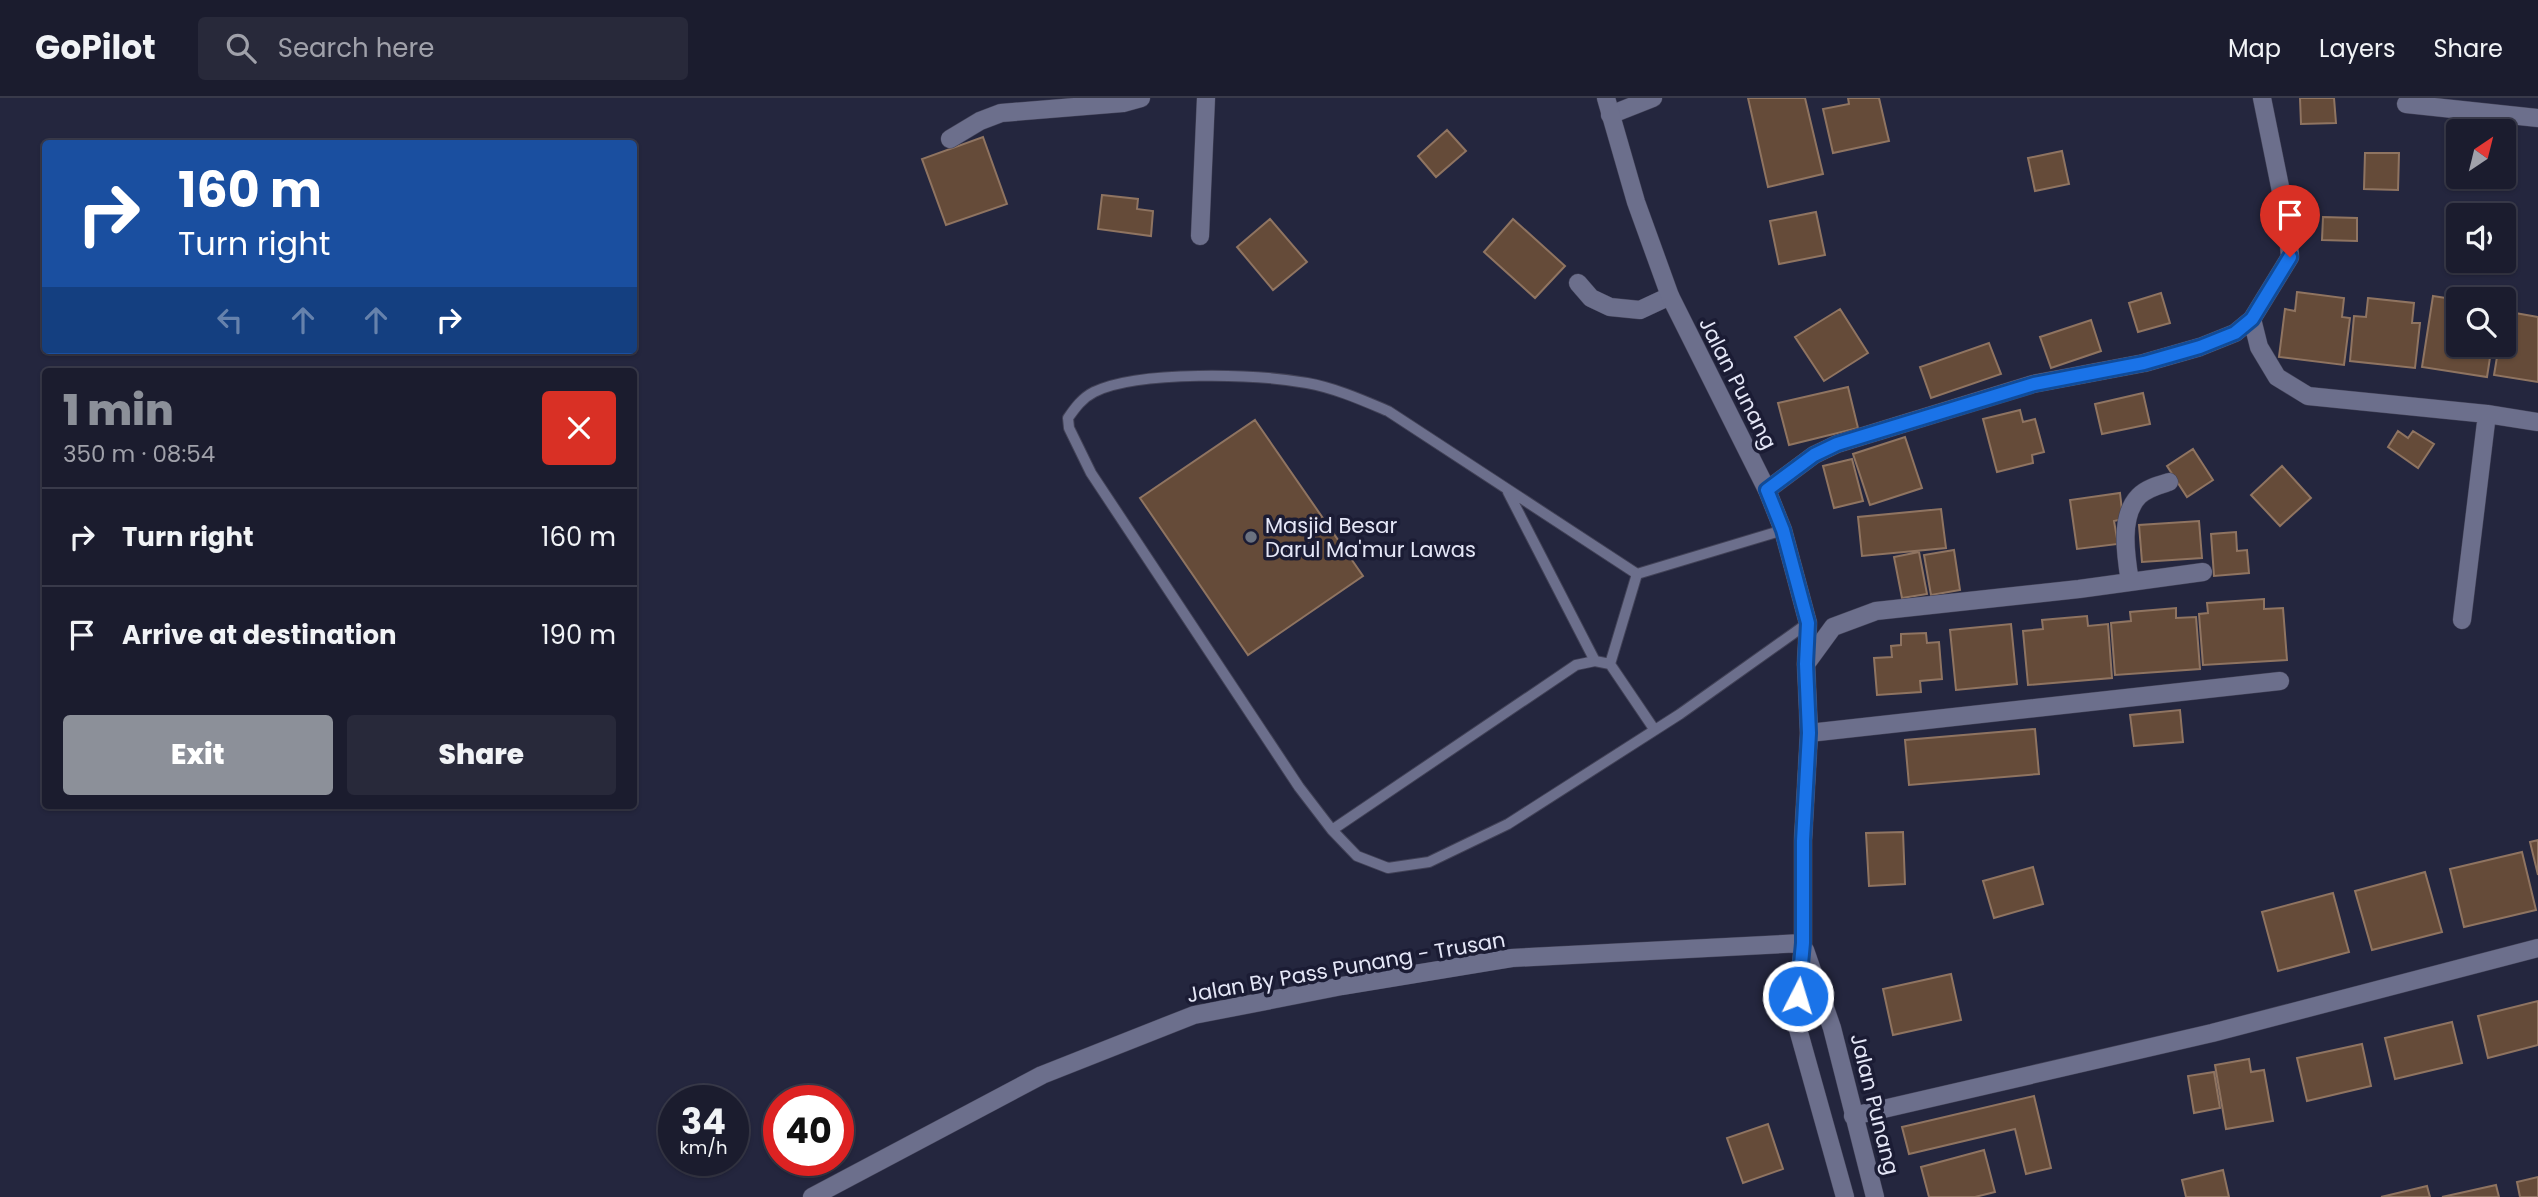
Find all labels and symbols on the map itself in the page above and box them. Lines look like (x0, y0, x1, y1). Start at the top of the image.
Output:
north arrow (2446, 119, 2516, 189)
pin (2260, 185, 2320, 257)
street label: Jalan Punang (1692, 312, 1784, 454)
place label: Masjid Besar Darul Ma'mur Lawas (1265, 511, 1476, 564)
marker: Masjid Besar Darul Ma'mur Lawas (1243, 529, 1259, 545)
street label: Jalan By Pass Punang - Trusan (1185, 925, 1507, 1009)
position arrow (1761, 959, 1835, 1033)
street label: Jalan Punang (1843, 1030, 1907, 1178)
speed limit sign: 40 (763, 1085, 854, 1176)

